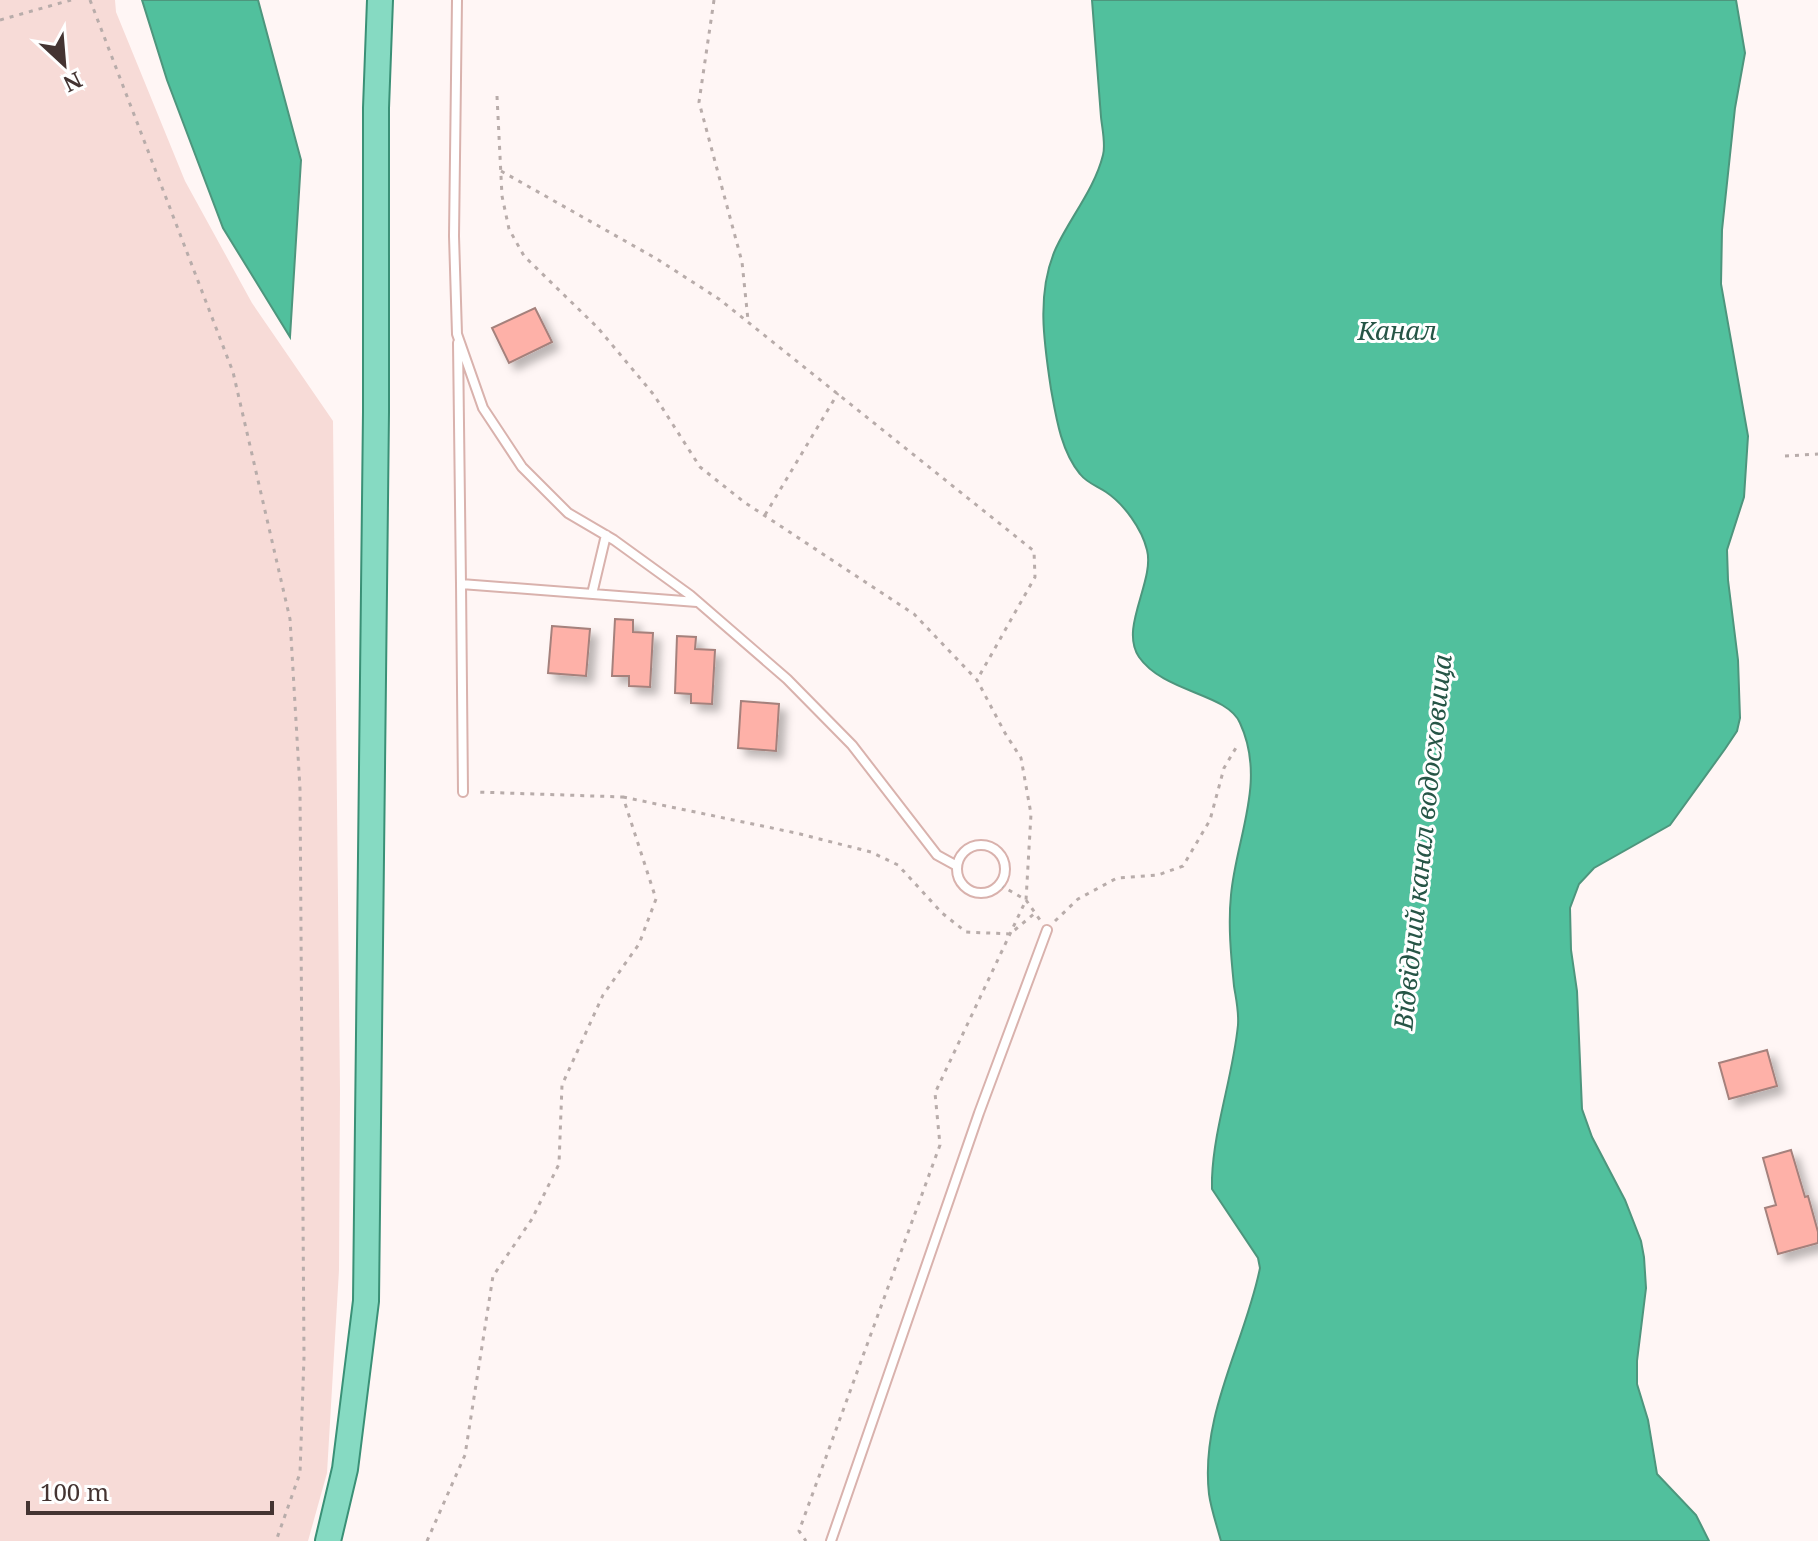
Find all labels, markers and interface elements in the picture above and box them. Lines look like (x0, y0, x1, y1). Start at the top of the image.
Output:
north arrow (24, 24, 104, 104)
text: N (59, 66, 88, 100)
water label: Канал (1356, 312, 1437, 348)
water label: Відвідний канал водосховища (1384, 652, 1460, 1033)
scale bar (28, 1465, 272, 1515)
text: 100 m (40, 1475, 109, 1508)

